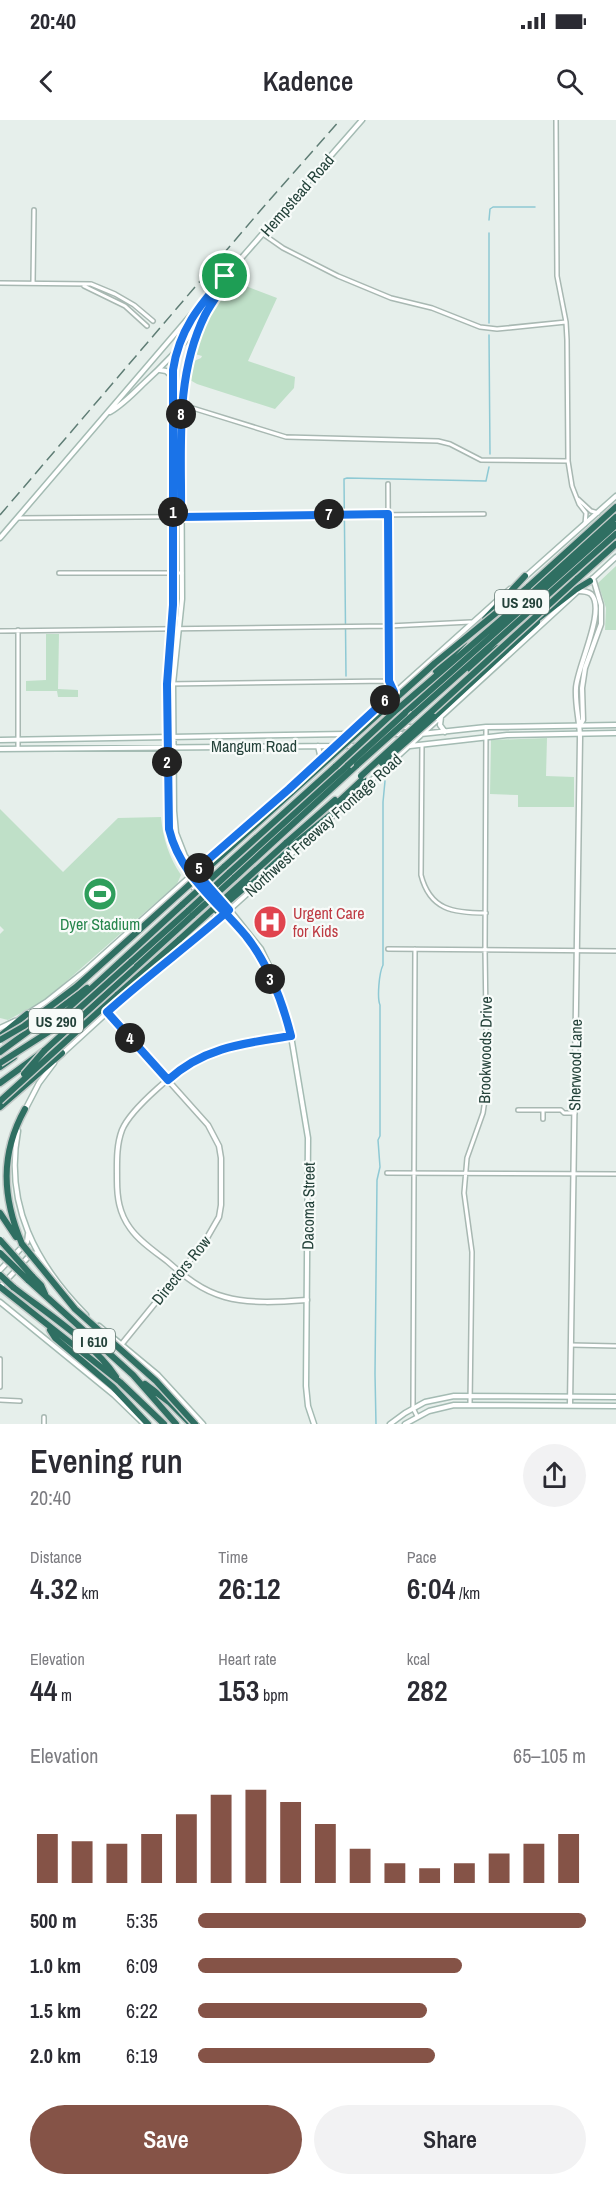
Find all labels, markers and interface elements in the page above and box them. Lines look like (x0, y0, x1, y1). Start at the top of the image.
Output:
text: 20:40 (30, 6, 76, 36)
text: Kadence (263, 63, 353, 99)
icon: back (30, 65, 63, 98)
icon: search (553, 65, 586, 98)
street label: Hempstead Road (255, 149, 339, 241)
pin (199, 250, 250, 301)
icon: arrive (208, 259, 241, 292)
pin: 8 (166, 399, 196, 429)
text: 8 (177, 403, 185, 425)
pin: 1 (158, 497, 188, 527)
pin: 7 (314, 499, 344, 529)
text: 1 (169, 501, 177, 523)
text: 7 (325, 503, 333, 525)
road number: US 290 (495, 590, 549, 614)
pin: 6 (370, 685, 400, 715)
text: 6 (381, 689, 389, 711)
street label: Mangum Road (211, 735, 297, 757)
pin: 2 (152, 747, 182, 777)
street label: Northwest Freeway Frontage Road (240, 749, 406, 901)
text: 2 (163, 751, 171, 773)
pin: 5 (184, 853, 214, 883)
text: 5 (195, 857, 203, 879)
sports icon: Dyer Stadium (82, 876, 118, 912)
place label: Urgent Care for Kids (293, 902, 364, 942)
hospital icon: Urgent Care for Kids (252, 904, 288, 940)
place label: Dyer Stadium (60, 913, 140, 935)
pin: 3 (255, 964, 285, 994)
text: 3 (266, 968, 274, 990)
street label: Brookwoods Drive (473, 996, 497, 1104)
road number: US 290 (29, 1009, 83, 1033)
street label: Sherwood Lane (563, 1019, 587, 1111)
pin: 4 (115, 1023, 145, 1053)
text: 4 (126, 1027, 134, 1049)
street label: Dacoma Street (296, 1162, 320, 1250)
street label: Directors Row (146, 1230, 216, 1309)
road number: I 610 (73, 1329, 115, 1353)
text: Evening run (30, 1439, 183, 1483)
button: share (523, 1444, 586, 1507)
text: 20:40 (30, 1484, 71, 1511)
text: Distance (30, 1546, 82, 1568)
text: Time (218, 1546, 248, 1568)
text: Pace (407, 1546, 437, 1568)
text: 4.32 (30, 1568, 78, 1608)
text: 26:12 (218, 1568, 281, 1608)
text: 6:04 (407, 1568, 455, 1608)
text: km (78, 1582, 99, 1604)
text: /km (455, 1582, 480, 1604)
text: Elevation (30, 1648, 85, 1670)
text: Heart rate (218, 1648, 277, 1670)
text: kcal (407, 1648, 430, 1670)
text: 44 (30, 1670, 57, 1710)
text: 153 (218, 1670, 259, 1710)
text: 282 (407, 1670, 448, 1710)
text: m (57, 1684, 72, 1706)
text: bpm (259, 1684, 289, 1706)
text: Elevation (30, 1742, 98, 1769)
text: 65–105 m (513, 1742, 586, 1769)
text: 500 m (30, 1907, 77, 1934)
text: 5:35 (126, 1907, 158, 1934)
text: 1.0 km (30, 1952, 81, 1979)
text: 6:09 (126, 1952, 158, 1979)
text: 1.5 km (30, 1997, 81, 2024)
text: 6:22 (126, 1997, 158, 2024)
text: 2.0 km (30, 2042, 81, 2069)
text: 6:19 (126, 2042, 158, 2069)
button: Save (30, 2105, 302, 2174)
button: Share (314, 2105, 586, 2174)

